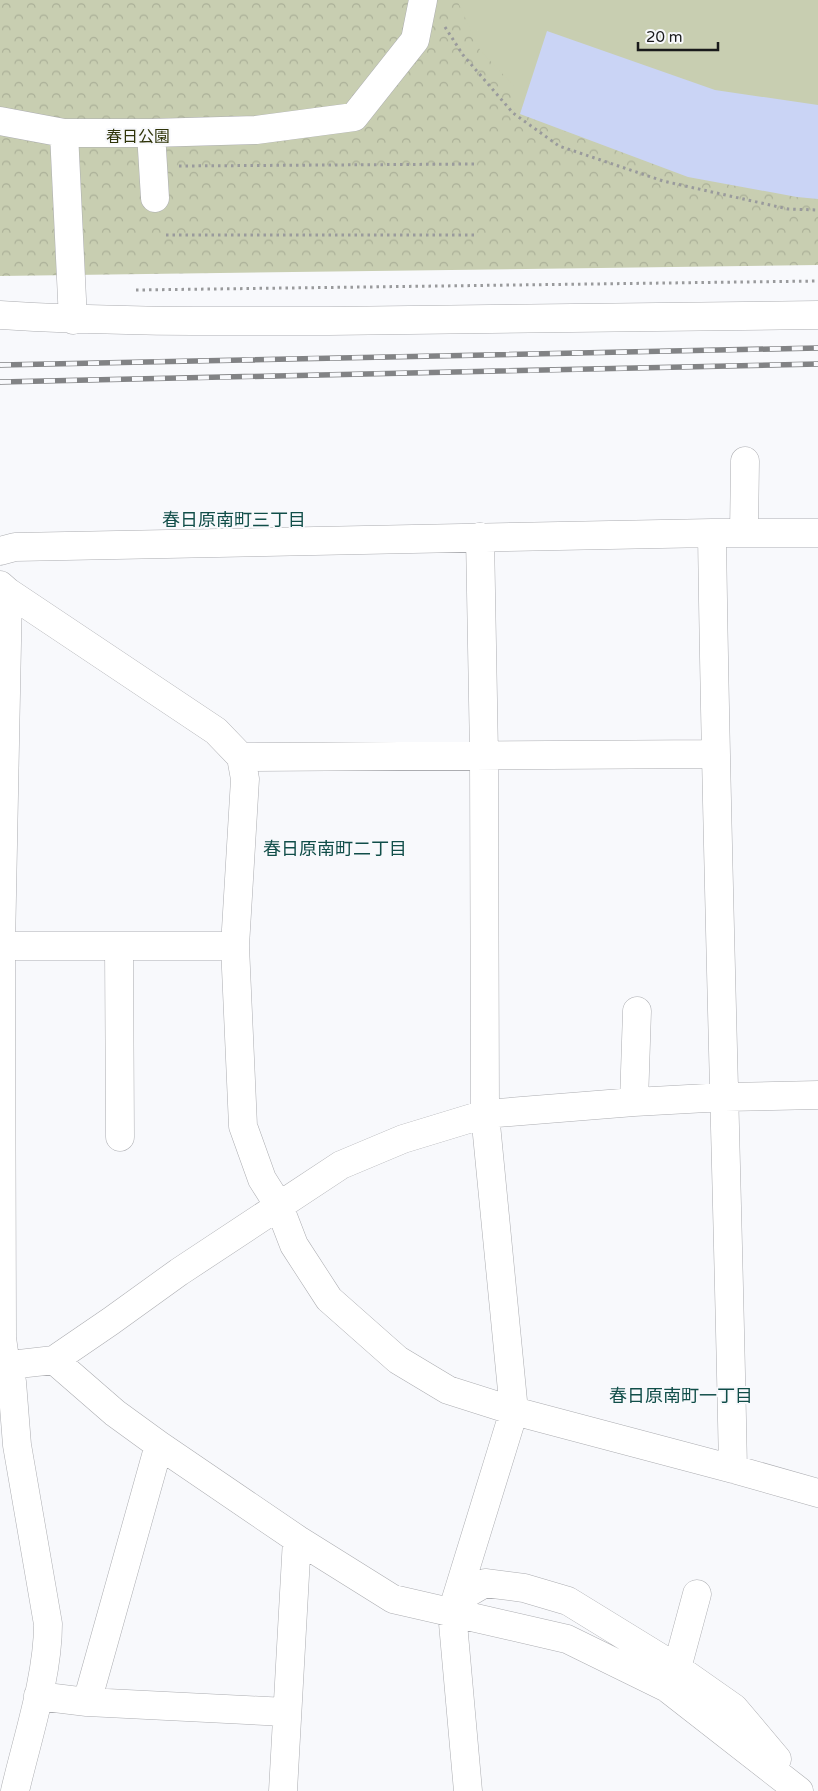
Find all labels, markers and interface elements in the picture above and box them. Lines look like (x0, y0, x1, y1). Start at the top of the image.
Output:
scale bar (638, 20, 718, 52)
text: 20 m (646, 28, 683, 46)
park label: 春日公園 (106, 127, 170, 147)
district label: 春日原南町三丁目 (162, 509, 306, 531)
district label: 春日原南町二丁目 (263, 838, 407, 860)
district label: 春日原南町一丁目 (609, 1385, 753, 1407)

